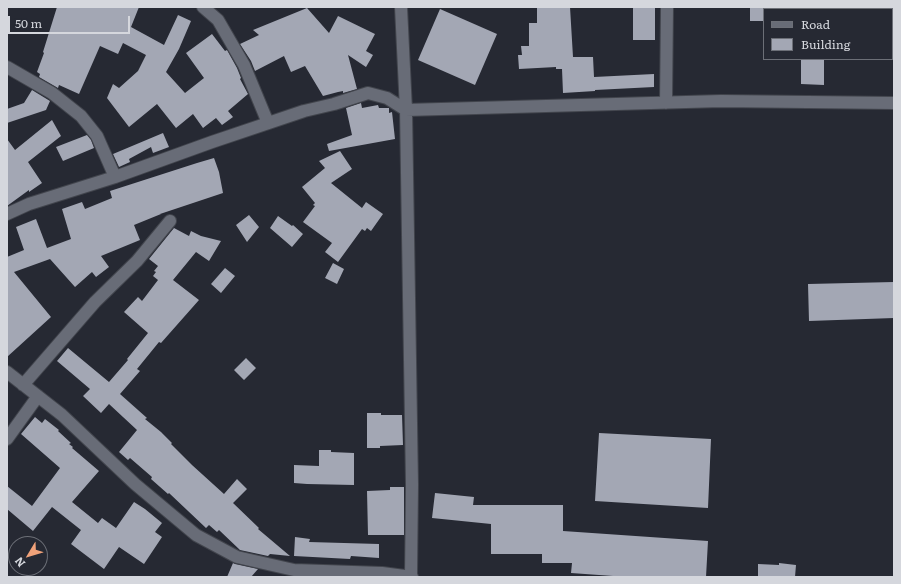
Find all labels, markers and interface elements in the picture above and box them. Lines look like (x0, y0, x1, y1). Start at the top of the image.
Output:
scale bar (10, 8, 132, 34)
legend (763, 8, 893, 60)
text: 50 m (15, 14, 42, 32)
text: Road (801, 15, 830, 33)
text: Building (801, 35, 850, 53)
north arrow (8, 536, 48, 576)
text: N (10, 554, 28, 571)

